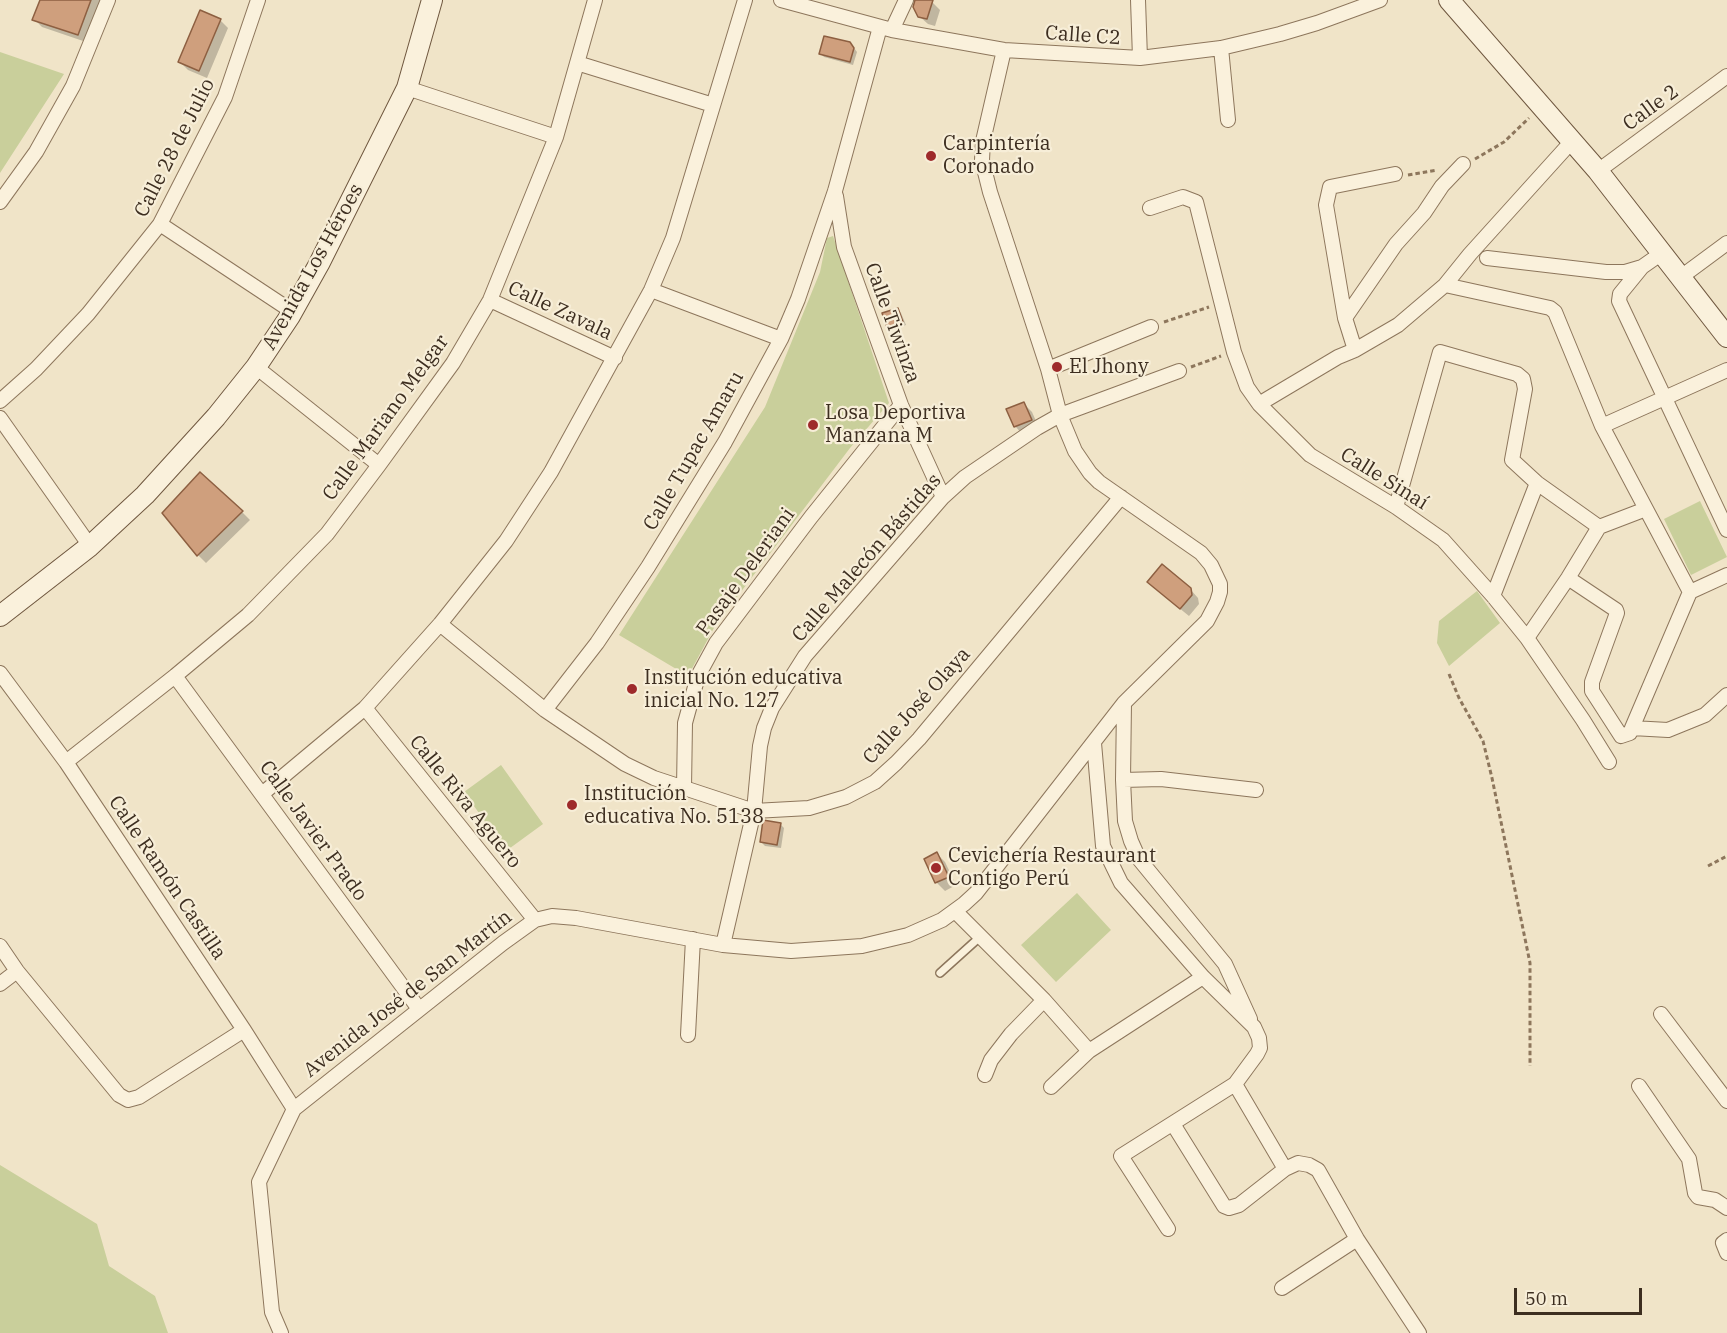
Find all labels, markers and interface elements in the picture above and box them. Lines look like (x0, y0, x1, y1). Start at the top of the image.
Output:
street label: Calle C2 (1044, 21, 1122, 51)
street label: Calle 28 de Julio (130, 75, 220, 221)
street label: Calle 2 (1618, 80, 1684, 136)
place label: Carpintería Coronado (943, 132, 1051, 179)
marker: Carpintería Coronado (924, 149, 938, 163)
street label: Avenida Los Héroes (257, 180, 369, 354)
street label: Calle Tiwinza (859, 260, 925, 386)
street label: Calle Zavala (504, 276, 616, 346)
street label: Calle Mariano Melgar (318, 330, 454, 506)
place label: El Jhony (1069, 355, 1149, 379)
marker: El Jhony (1050, 360, 1064, 374)
street label: Calle Tupac Amaru (639, 367, 749, 535)
place label: Losa Deportiva Manzana M (825, 401, 966, 448)
marker: Losa Deportiva Manzana M (806, 418, 820, 432)
street label: Calle Sinaí (1336, 443, 1432, 515)
street label: Calle Malecón Bástidas (787, 469, 947, 647)
street label: Pasaje Deleriani (692, 503, 800, 641)
street label: Calle José Olaya (858, 643, 976, 769)
place label: Institución educativa inicial No. 127 (644, 666, 843, 713)
marker: Institución educativa inicial No. 127 (625, 682, 639, 696)
street label: Calle Riva Aguero (404, 730, 526, 874)
street label: Calle Javier Prado (254, 756, 372, 906)
place label: Institución educativa No. 5138 (584, 782, 764, 829)
street label: Calle Ramón Castilla (103, 791, 231, 965)
marker: Institución educativa No. 5138 (565, 798, 579, 812)
place label: Cevichería Restaurant Contigo Perú (948, 844, 1156, 891)
marker: Cevichería Restaurant Contigo Perú (929, 861, 943, 875)
street label: Avenida José de San Martín (299, 905, 517, 1083)
scale bar (1517, 1276, 1644, 1314)
text: 50 m (1525, 1287, 1568, 1310)

